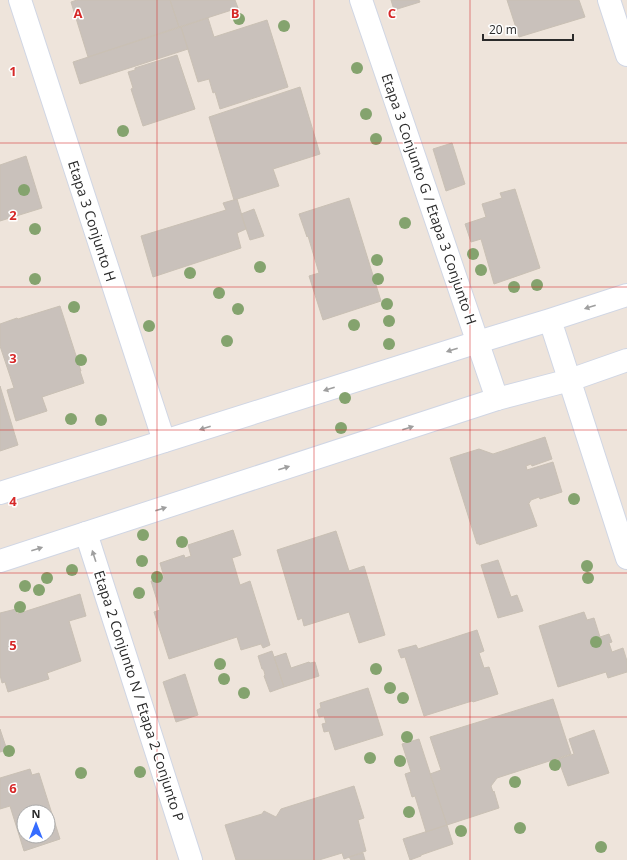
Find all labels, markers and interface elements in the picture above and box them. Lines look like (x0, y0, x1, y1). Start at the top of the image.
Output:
text: A (74, 4, 83, 22)
text: B (231, 4, 240, 22)
text: C (388, 4, 396, 22)
scale bar (483, 16, 573, 42)
text: 20 m (489, 21, 517, 38)
text: 1 (9, 62, 17, 80)
street label: Etapa 3 Conjunto G / Etapa 3 Conjunto H (377, 71, 481, 327)
street label: Etapa 3 Conjunto H (64, 158, 121, 284)
text: 2 (9, 206, 17, 224)
one-way arrow (584, 304, 596, 310)
one-way arrow (446, 347, 458, 353)
text: 3 (9, 349, 17, 367)
one-way arrow (322, 386, 334, 392)
one-way arrow (198, 425, 210, 431)
one-way arrow (402, 425, 414, 431)
one-way arrow (279, 465, 291, 471)
text: 4 (9, 492, 17, 510)
one-way arrow (155, 505, 167, 511)
one-way arrow (31, 546, 43, 552)
one-way arrow (91, 550, 97, 562)
street label: Etapa 2 Conjunto N / Etapa 2 Conjunto P (90, 568, 189, 824)
text: 5 (9, 636, 17, 654)
text: 6 (9, 779, 17, 797)
north arrow (16, 804, 56, 844)
text: N (32, 806, 40, 821)

